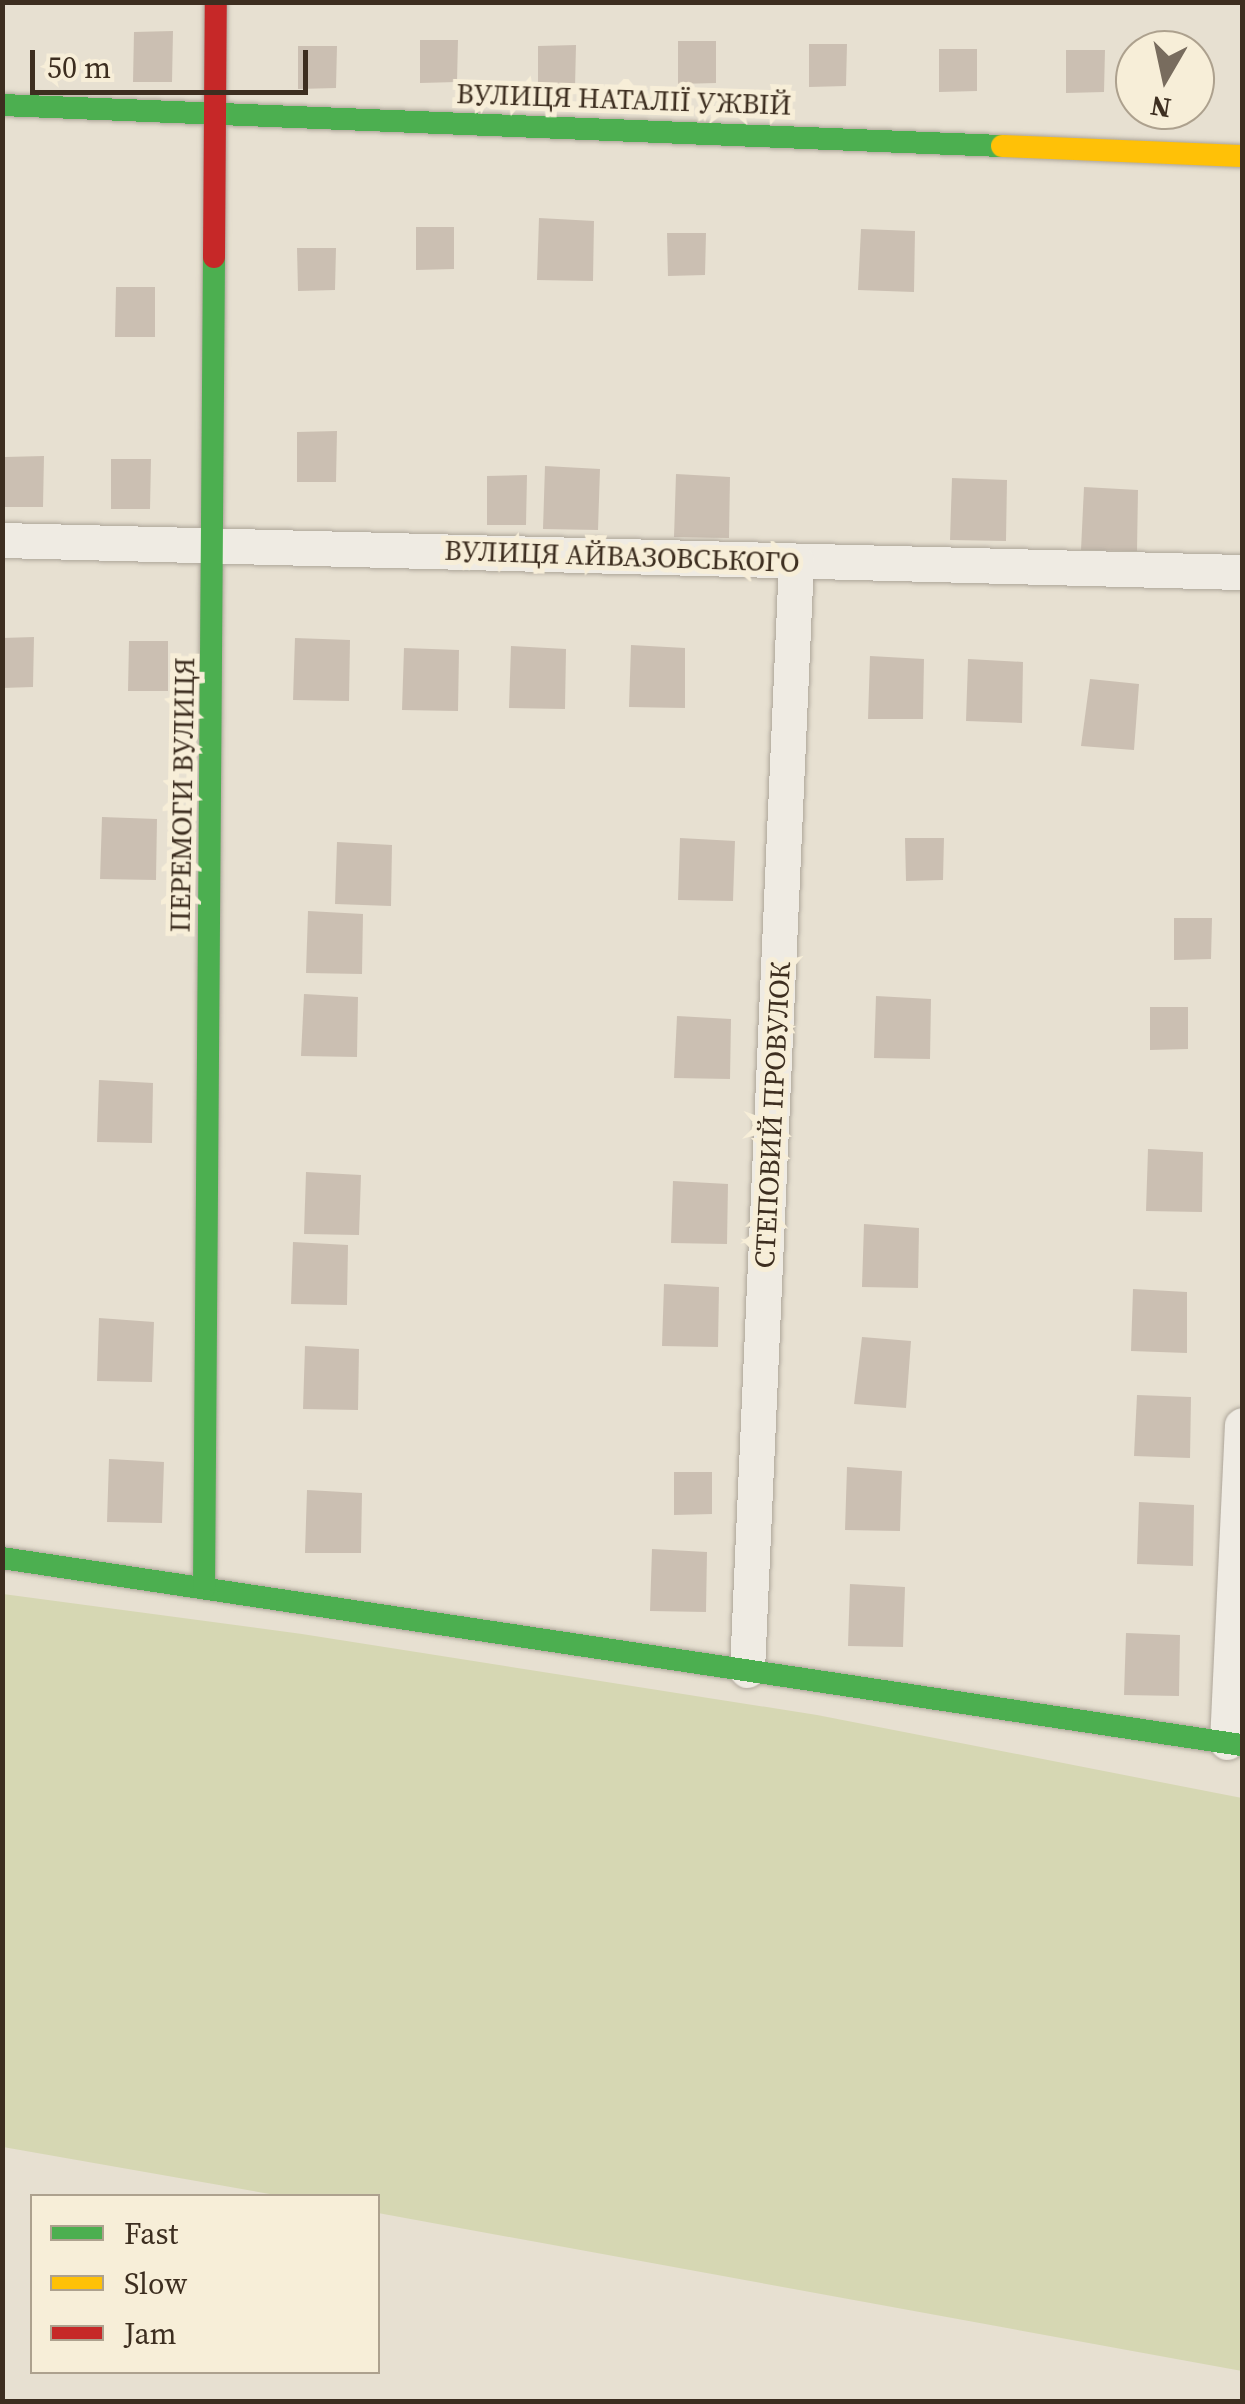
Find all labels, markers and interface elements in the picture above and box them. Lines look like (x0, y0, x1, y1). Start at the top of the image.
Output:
scale bar (35, 30, 312, 92)
north arrow (1115, 30, 1215, 130)
text: 50 m (47, 47, 111, 88)
street label: ВУЛИЦЯ НАТАЛІЇ УЖВІЙ (456, 76, 792, 122)
text: N (1148, 87, 1174, 128)
street label: ВУЛИЦЯ АЙВАЗОВСЬКОГО (444, 533, 800, 579)
street label: ПЕРЕМОГИ ВУЛИЦЯ (163, 657, 201, 933)
street label: СТЕПОВИЙ ПРОВУЛОК (747, 961, 797, 1269)
legend (30, 2194, 380, 2374)
text: Fast (124, 2213, 178, 2254)
text: Slow (124, 2263, 187, 2304)
text: Jam (124, 2313, 177, 2354)

